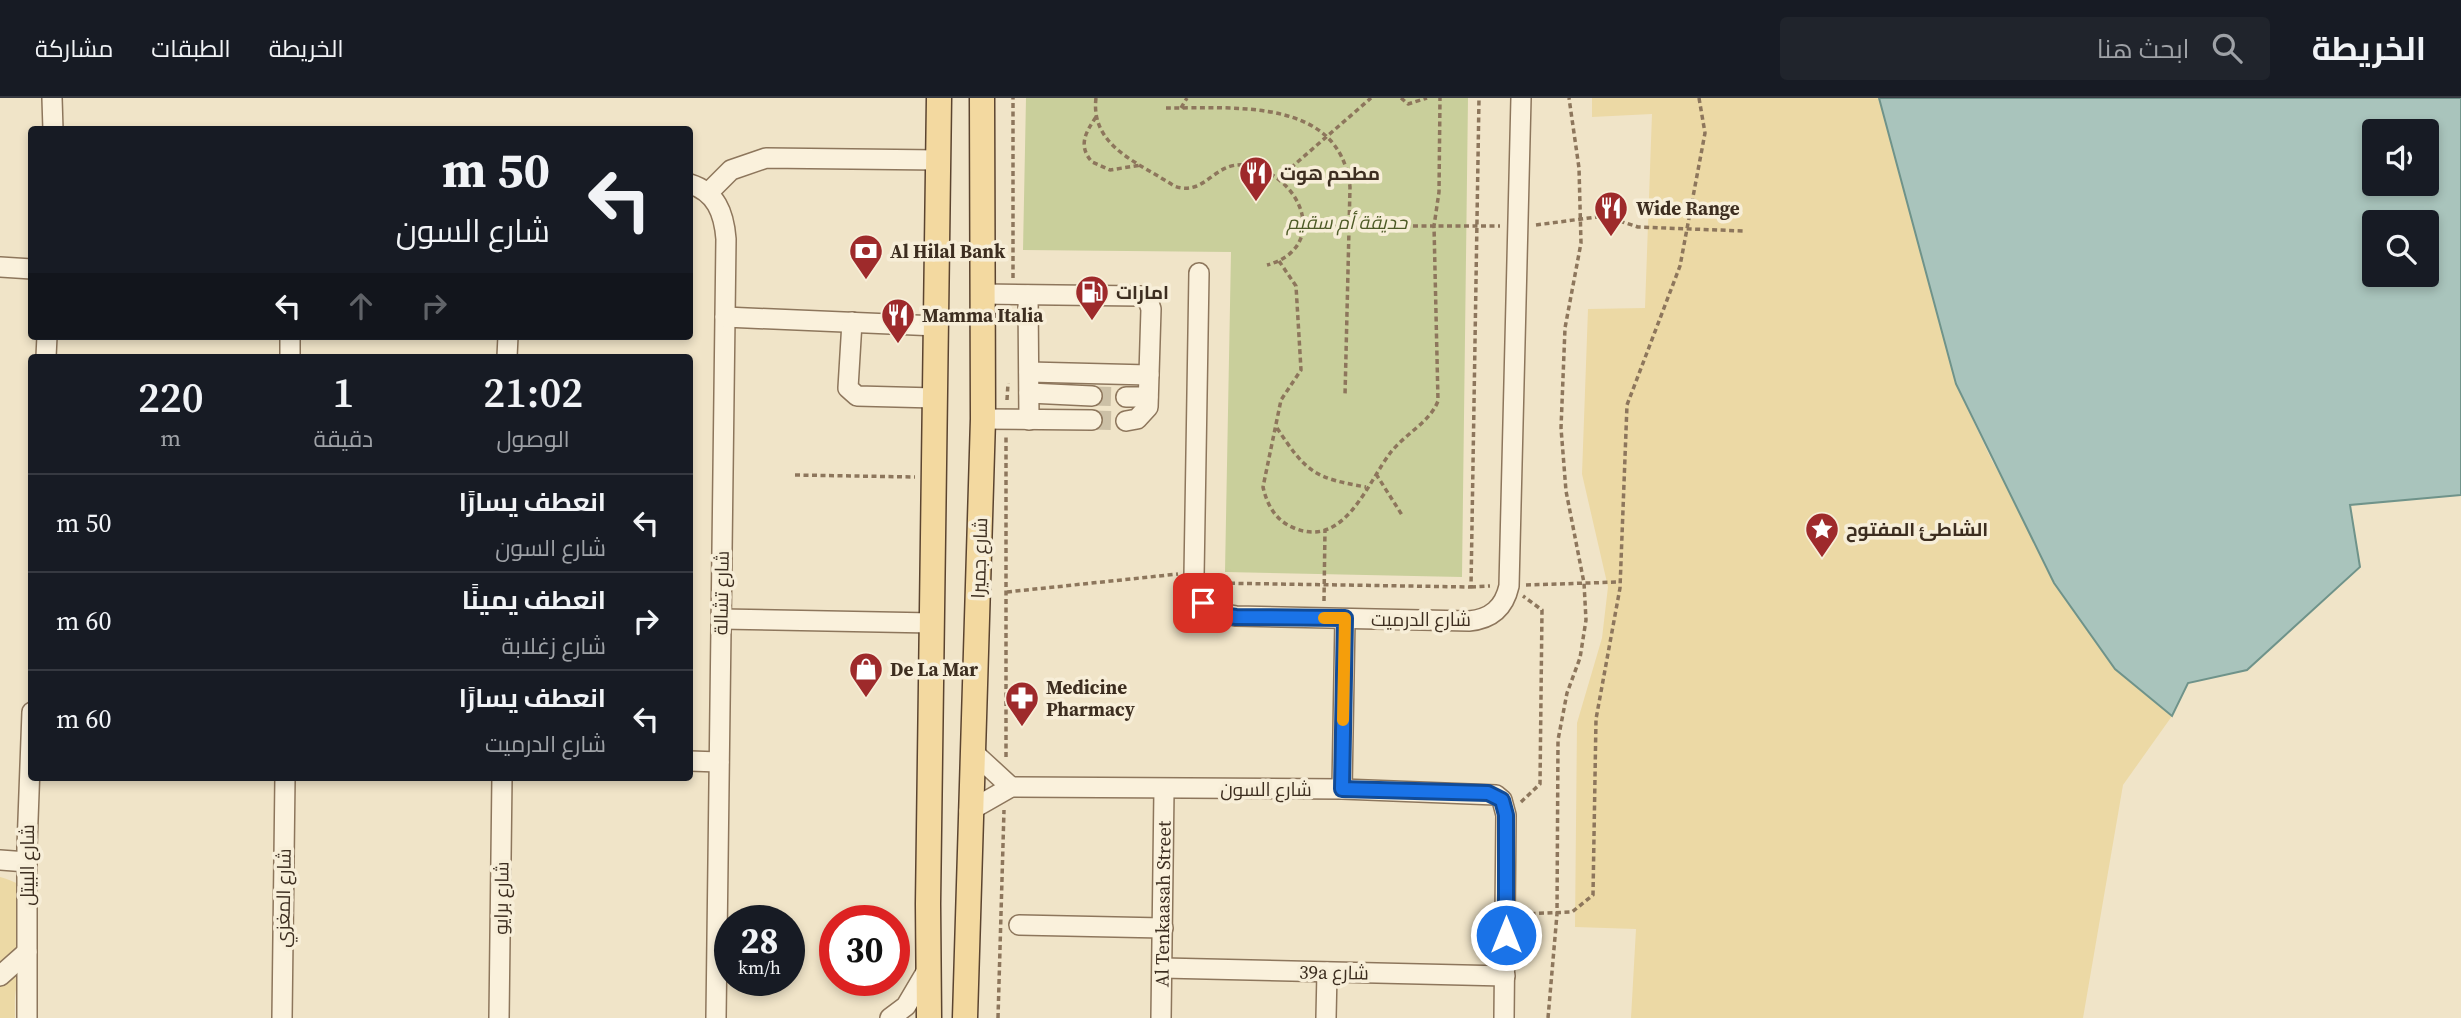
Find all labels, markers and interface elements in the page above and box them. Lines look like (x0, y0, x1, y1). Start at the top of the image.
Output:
search box (1780, 17, 2270, 80)
text: الخريطة (2312, 26, 2426, 71)
icon: search (2208, 29, 2246, 67)
text: ابحث هنا (2097, 31, 2190, 67)
text: مشاركة (35, 32, 113, 65)
text: الطبقات (151, 32, 231, 65)
text: الخريطة (269, 32, 344, 65)
map controls (2362, 119, 2439, 287)
button: sound (2362, 119, 2439, 196)
text: 50 m (442, 136, 550, 203)
icon: left (574, 154, 665, 245)
restaurant icon: مطحم هوت (1237, 154, 1275, 203)
place label: مطحم هوت (1280, 160, 1380, 187)
restaurant icon: Wide Range (1592, 189, 1630, 238)
place label: Wide Range (1636, 195, 1740, 221)
text: شارع السون (396, 209, 550, 253)
park label: حديقة أم سقيم (1286, 209, 1409, 236)
button: search (2362, 210, 2439, 287)
bank icon: Al Hilal Bank (847, 232, 885, 281)
place label: Al Hilal Bank (890, 238, 1006, 264)
fuel station icon: امارات (1073, 273, 1111, 322)
place label: امارات (1116, 279, 1169, 305)
icon: left (269, 287, 307, 325)
icon: ahead (342, 287, 380, 325)
icon: right (415, 287, 453, 325)
restaurant icon: Mamma Italia (879, 296, 917, 345)
place label: Mamma Italia (922, 302, 1044, 328)
text: 1 (332, 363, 354, 421)
text: 21:02 (483, 363, 583, 421)
text: 220 (138, 368, 203, 426)
text: m (160, 422, 181, 454)
text: دقيقة (313, 423, 373, 455)
text: الوصول (496, 423, 570, 455)
text: انعطف يسارًا (459, 484, 606, 520)
icon: left (627, 504, 665, 542)
text: 50 m (56, 505, 112, 541)
place icon: الشاطئ المفتوح (1803, 510, 1841, 559)
place label: الشاطئ المفتوح (1846, 516, 1988, 543)
street label: شارع جميرا (965, 517, 994, 599)
text: شارع السون (495, 532, 606, 564)
street label: شارع تشالة (707, 551, 736, 635)
pin (1173, 573, 1233, 633)
text: انعطف يمينًا (462, 582, 606, 618)
icon: arrive (1184, 584, 1222, 622)
icon: right (627, 602, 665, 640)
text: 60 m (56, 603, 112, 639)
street label: شارع الدرميت (1371, 606, 1471, 633)
text: شارع زغلابة (502, 630, 606, 662)
shop icon: De La Mar (847, 650, 885, 699)
place label: De La Mar (890, 656, 978, 682)
place label: Medicine Pharmacy (1046, 674, 1136, 722)
pharmacy icon: Medicine Pharmacy (1003, 679, 1041, 728)
text: انعطف يسارًا (459, 680, 606, 716)
icon: left (627, 700, 665, 738)
text: 60 m (56, 701, 112, 737)
text: شارع الدرميت (485, 728, 606, 760)
street label: شارع السون (1220, 776, 1312, 803)
street label: Al Tenkaasah Street (1148, 820, 1177, 987)
street label: شارع البيتل (14, 824, 41, 906)
street label: شارع المغزي (269, 848, 299, 948)
street label: شارع برايو (487, 861, 516, 935)
position arrow (1469, 898, 1543, 972)
speed limit sign: 30 (819, 905, 910, 996)
text: 28 (741, 917, 778, 965)
text: km/h (738, 955, 781, 980)
street label: 39a شارع (1299, 958, 1369, 987)

